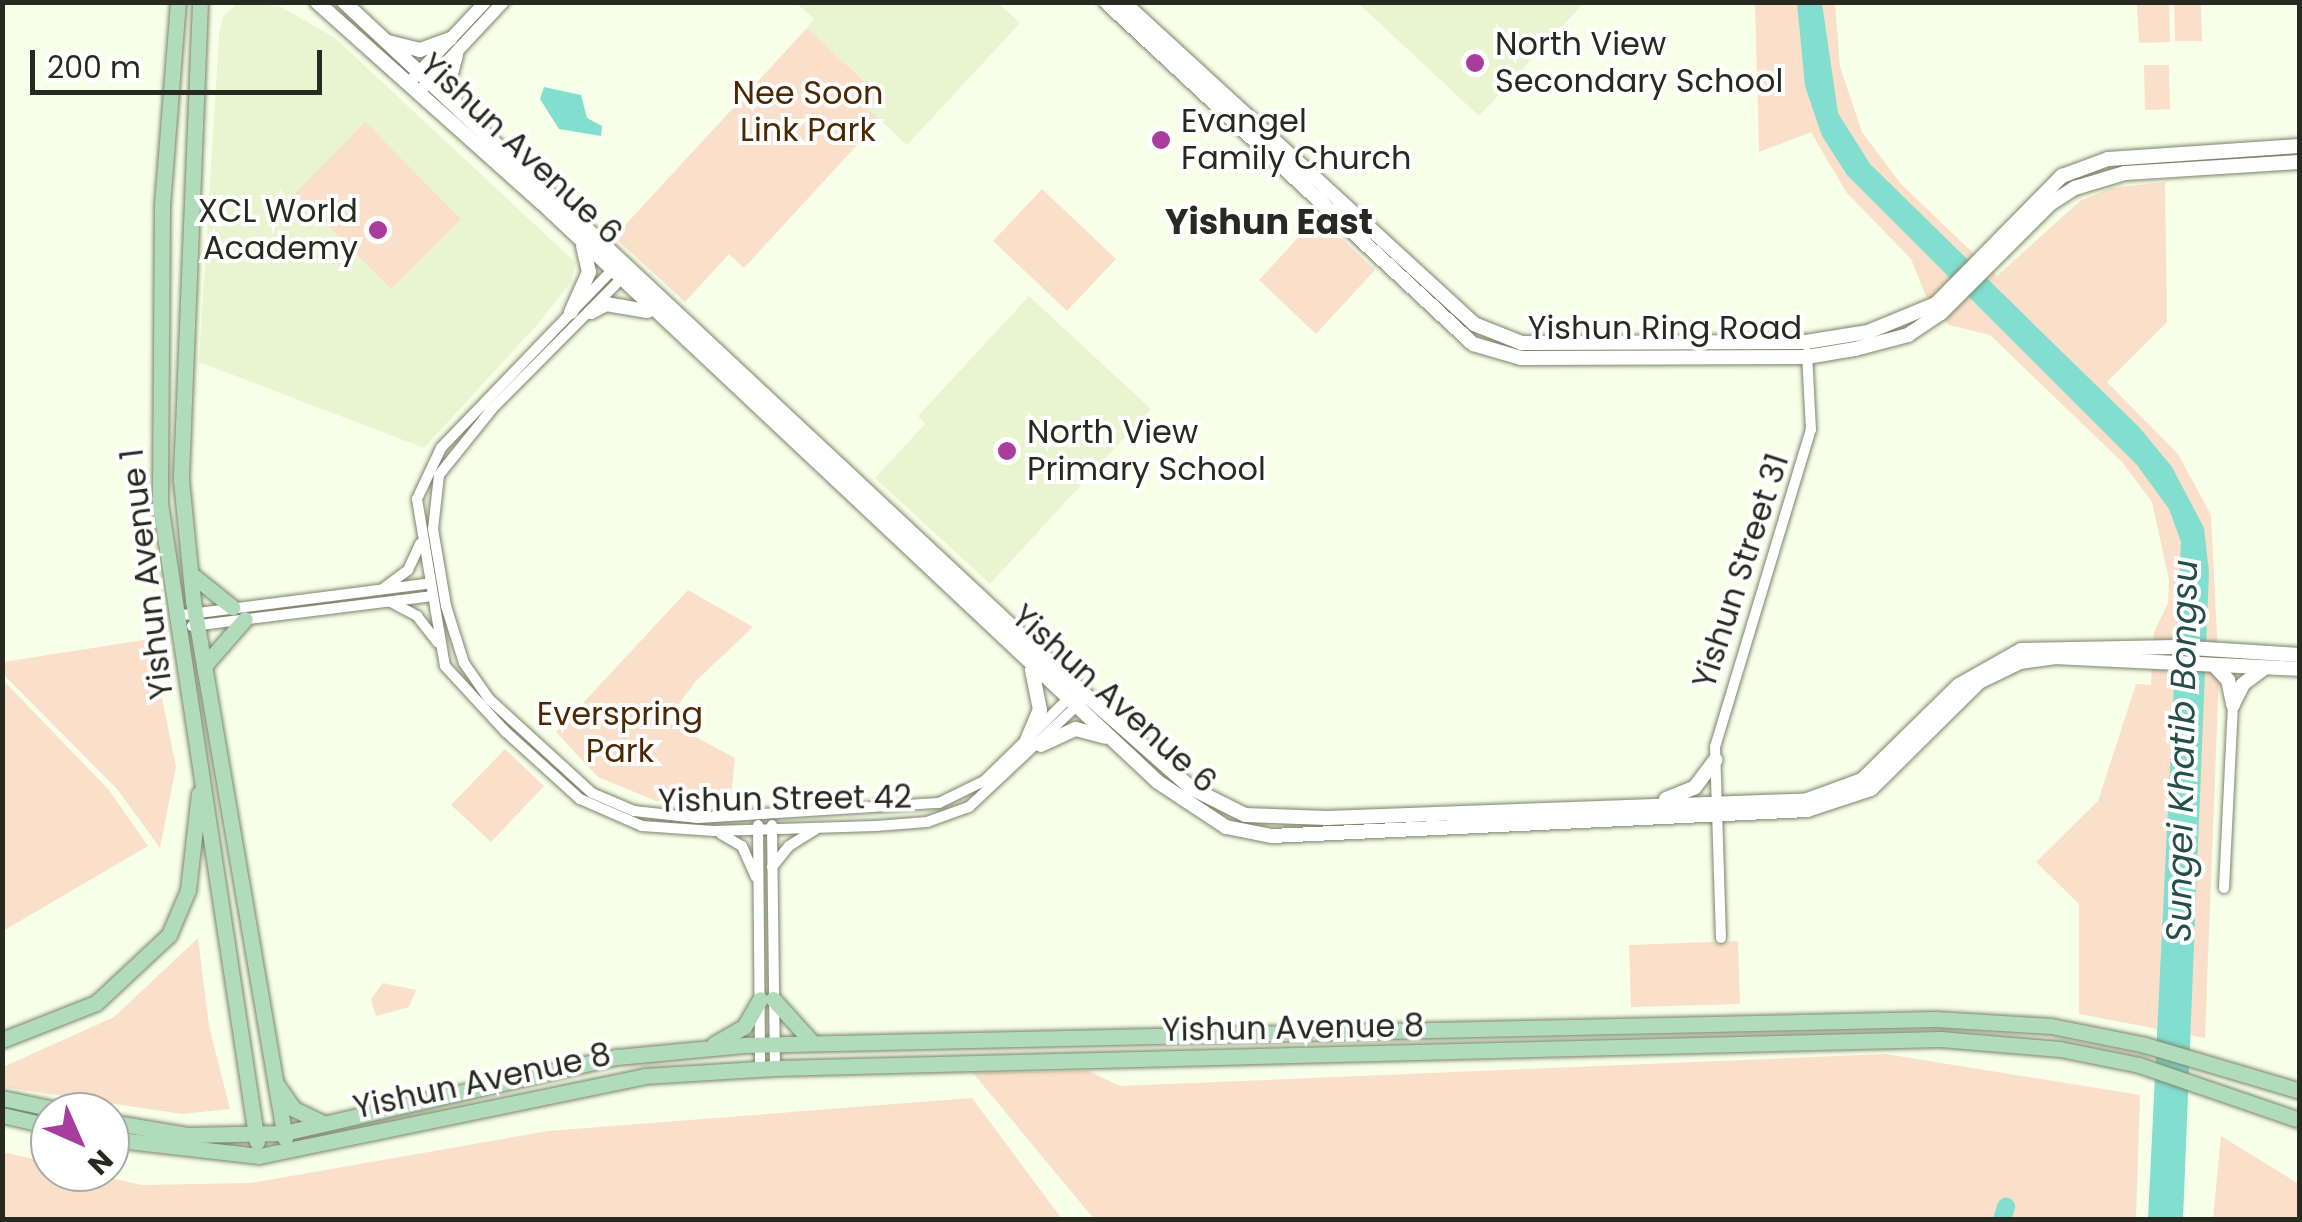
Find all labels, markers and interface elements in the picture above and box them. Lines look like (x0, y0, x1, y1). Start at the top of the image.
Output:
place label: North View Secondary School (1495, 26, 1783, 101)
scale bar (35, 30, 328, 92)
text: 200 m (47, 46, 141, 89)
street label: Yishun Avenue 6 (412, 46, 630, 252)
marker: North View Secondary School (1464, 52, 1486, 74)
park label: Nee Soon Link Park (733, 75, 883, 150)
place label: Evangel Family Church (1181, 103, 1412, 178)
marker: Evangel Family Church (1150, 129, 1172, 151)
place label: XCL World Academy (198, 193, 358, 268)
district label: Yishun East (1165, 201, 1373, 243)
marker: XCL World Academy (367, 219, 389, 241)
street label: Yishun Ring Road (1528, 309, 1802, 347)
place label: North View Primary School (1027, 414, 1266, 489)
marker: North View Primary School (996, 440, 1018, 462)
street label: Yishun Avenue 1 (113, 447, 181, 701)
street label: Yishun Street 31 (1685, 449, 1797, 693)
water label: Sungei Khatib Bongsu (2158, 559, 2206, 943)
street label: Yishun Avenue 6 (1004, 597, 1224, 801)
park label: Everspring Park (537, 696, 703, 771)
street label: Yishun Street 42 (658, 778, 912, 820)
street label: Yishun Avenue 8 (1162, 1007, 1424, 1049)
street label: Yishun Avenue 8 (350, 1035, 614, 1127)
north arrow (30, 1092, 130, 1192)
text: N (79, 1141, 121, 1183)

